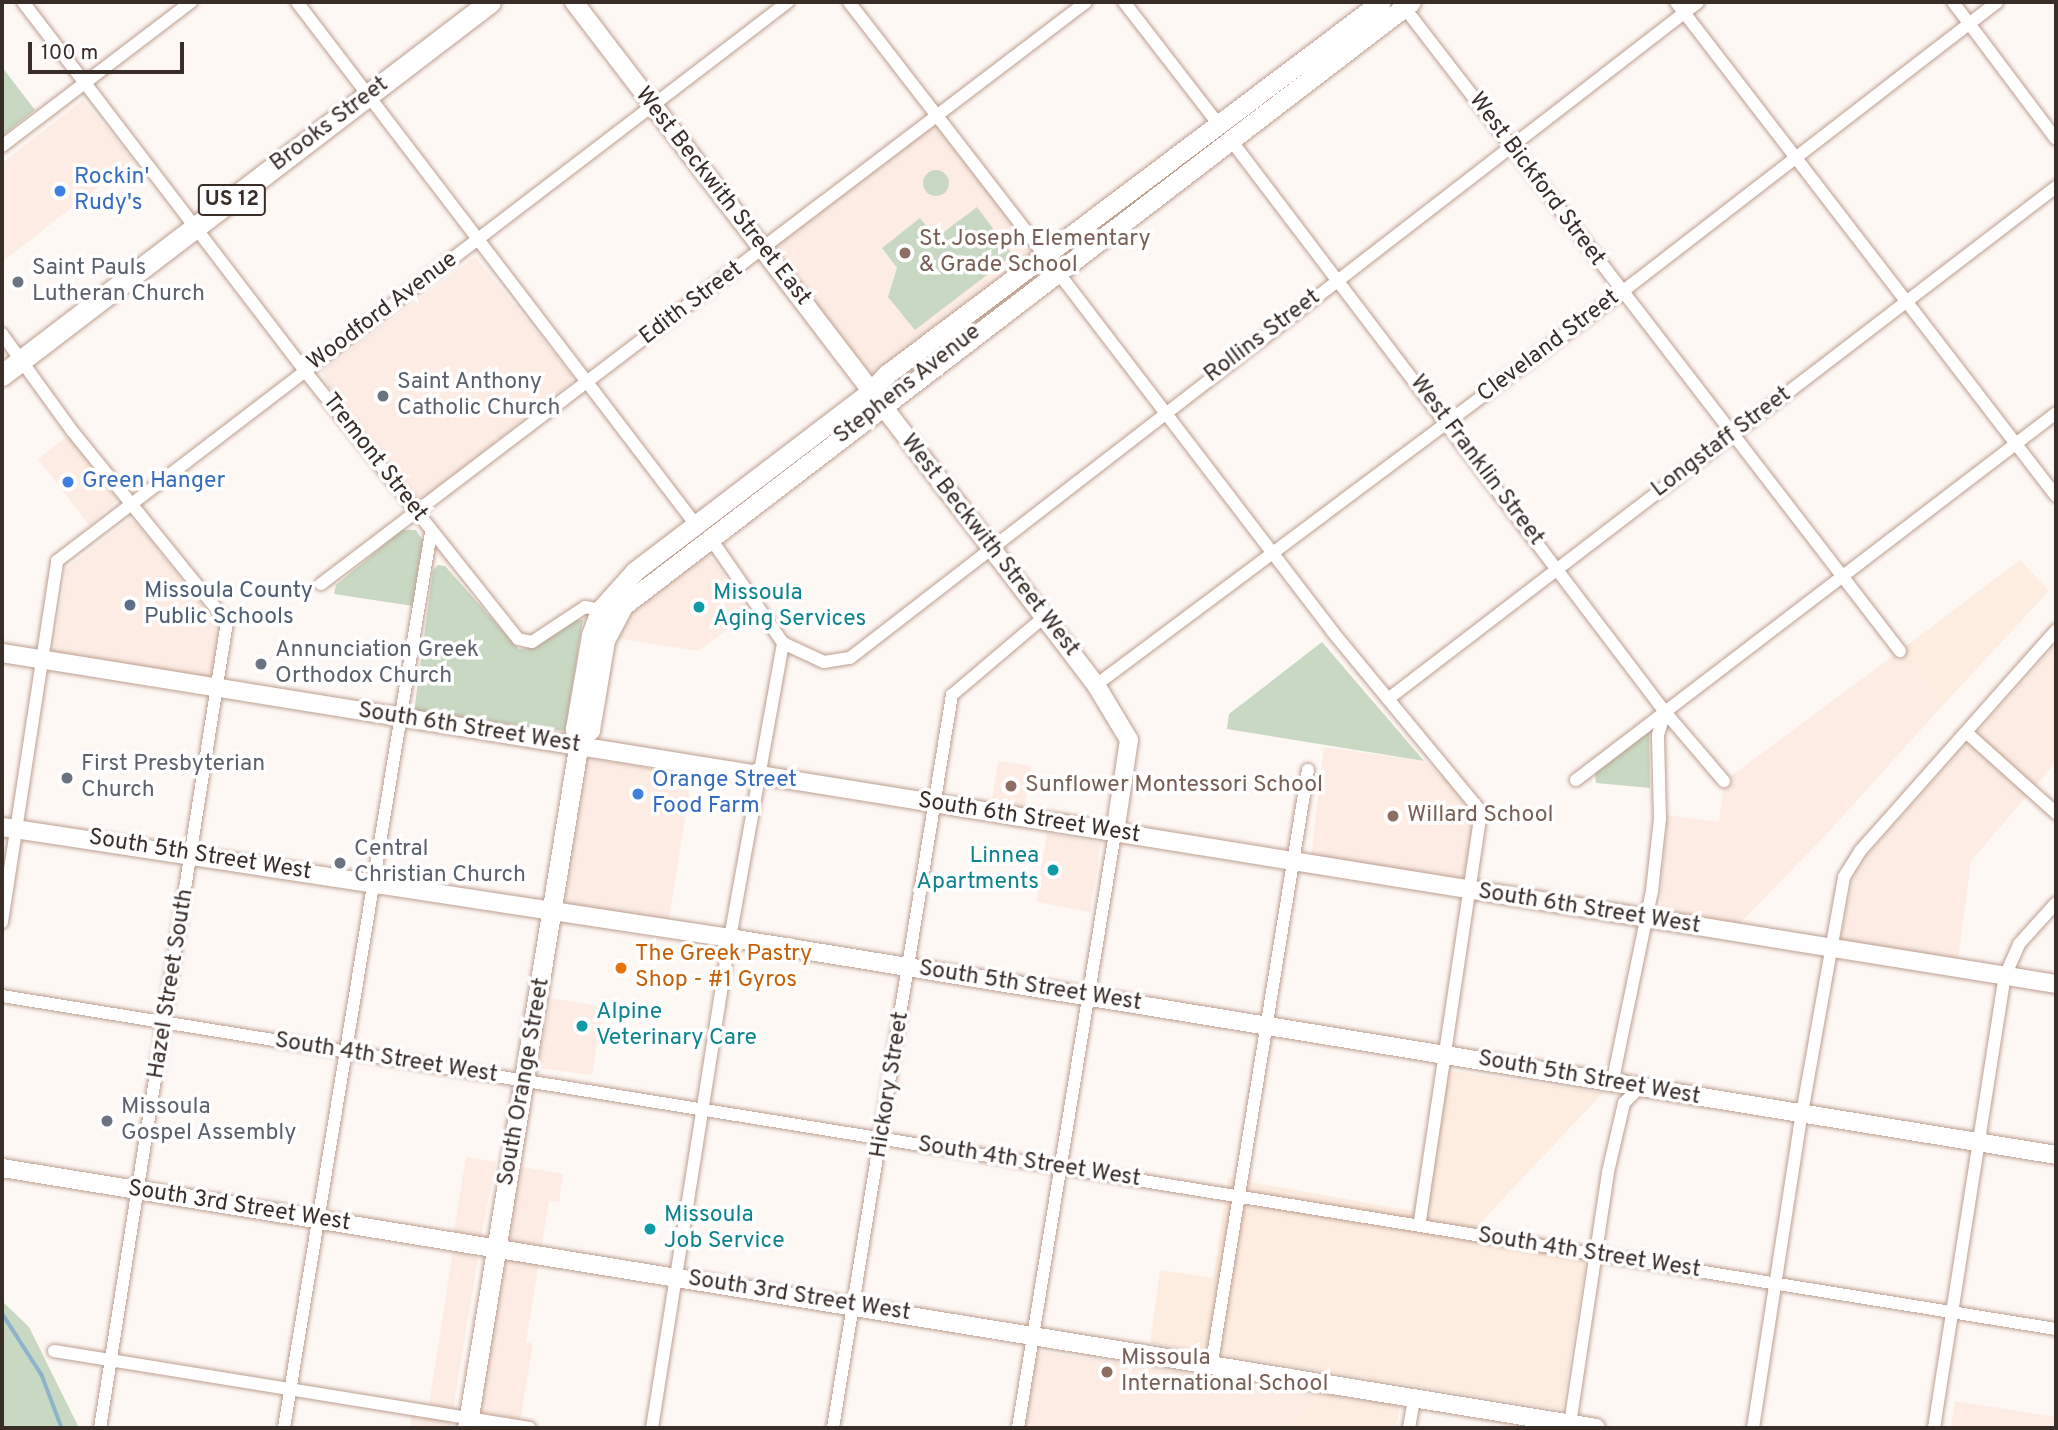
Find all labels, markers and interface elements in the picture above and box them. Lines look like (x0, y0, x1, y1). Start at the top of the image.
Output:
scale bar (32, 28, 187, 72)
text: 100 m (41, 40, 98, 67)
street label: Brooks Street (265, 72, 395, 178)
street label: West Beckwith Street East (628, 82, 816, 312)
street label: West Bickford Street (1462, 88, 1610, 272)
place label: Rockin' Rudy's (74, 164, 149, 218)
road number: US 12 (197, 182, 267, 218)
marker: Rockin' Rudy's (52, 183, 68, 199)
place label: St. Joseph Elementary & Grade School (919, 226, 1151, 280)
marker: St. Joseph Elementary & Grade School (897, 245, 913, 261)
street label: Woodford Avenue (302, 246, 464, 378)
place label: Saint Pauls Lutheran Church (32, 255, 205, 309)
street label: Edith Street (635, 256, 749, 352)
marker: Saint Pauls Lutheran Church (10, 274, 26, 290)
street label: Rollins Street (1200, 284, 1326, 390)
street label: Cleveland Street (1473, 285, 1625, 409)
street label: Stephens Avenue (829, 319, 987, 451)
place label: Saint Anthony Catholic Church (397, 369, 561, 423)
street label: West Franklin Street (1403, 370, 1549, 552)
street label: Longstaff Street (1647, 382, 1797, 504)
street label: Tremont Street (315, 388, 433, 528)
marker: Saint Anthony Catholic Church (375, 388, 391, 404)
street label: West Beckwith Street West (893, 429, 1085, 663)
place label: Green Hanger (82, 468, 225, 496)
marker: Green Hanger (60, 474, 76, 490)
place label: Missoula County Public Schools (144, 578, 313, 632)
place label: Missoula Aging Services (713, 580, 866, 634)
marker: Missoula County Public Schools (122, 597, 138, 613)
marker: Missoula Aging Services (691, 599, 707, 615)
place label: Annunciation Greek Orthodox Church (275, 637, 479, 691)
marker: Annunciation Greek Orthodox Church (253, 656, 269, 672)
street label: South 6th Street West (356, 698, 582, 760)
place label: First Presbyterian Church (81, 751, 265, 805)
place label: Orange Street Food Farm (652, 767, 797, 821)
marker: First Presbyterian Church (59, 770, 75, 786)
place label: Sunflower Montessori School (1025, 772, 1323, 800)
marker: Sunflower Montessori School (1003, 778, 1019, 794)
marker: Orange Street Food Farm (630, 786, 646, 802)
street label: South 6th Street West (916, 788, 1142, 850)
place label: Willard School (1407, 802, 1554, 830)
marker: Willard School (1385, 808, 1401, 824)
street label: South 5th Street West (86, 825, 314, 887)
place label: Central Christian Church (354, 836, 526, 890)
place label: Linnea Apartments (916, 843, 1039, 897)
marker: Central Christian Church (332, 855, 348, 871)
marker: Linnea Apartments (1045, 862, 1061, 878)
street label: South 6th Street West (1476, 879, 1702, 941)
street label: Hazel Street South (143, 887, 201, 1081)
place label: The Greek Pastry Shop - #1 Gyros (635, 941, 812, 995)
street label: South 5th Street West (916, 956, 1144, 1018)
marker: The Greek Pastry Shop - #1 Gyros (613, 960, 629, 976)
street label: South Orange Street (493, 976, 557, 1188)
place label: Alpine Veterinary Care (596, 999, 757, 1053)
street label: Hickory Street (866, 1010, 916, 1160)
marker: Alpine Veterinary Care (574, 1018, 590, 1034)
street label: South 4th Street West (272, 1028, 500, 1090)
street label: South 5th Street West (1476, 1046, 1702, 1112)
place label: Missoula Gospel Assembly (121, 1094, 297, 1148)
marker: Missoula Gospel Assembly (99, 1113, 115, 1129)
street label: South 4th Street West (915, 1132, 1143, 1194)
street label: South 3rd Street West (126, 1176, 352, 1238)
place label: Missoula Job Service (664, 1202, 785, 1256)
marker: Missoula Job Service (642, 1221, 658, 1237)
street label: South 4th Street West (1475, 1223, 1703, 1285)
street label: South 3rd Street West (686, 1266, 912, 1328)
place label: Missoula International School (1121, 1345, 1328, 1399)
marker: Missoula International School (1099, 1364, 1115, 1380)

